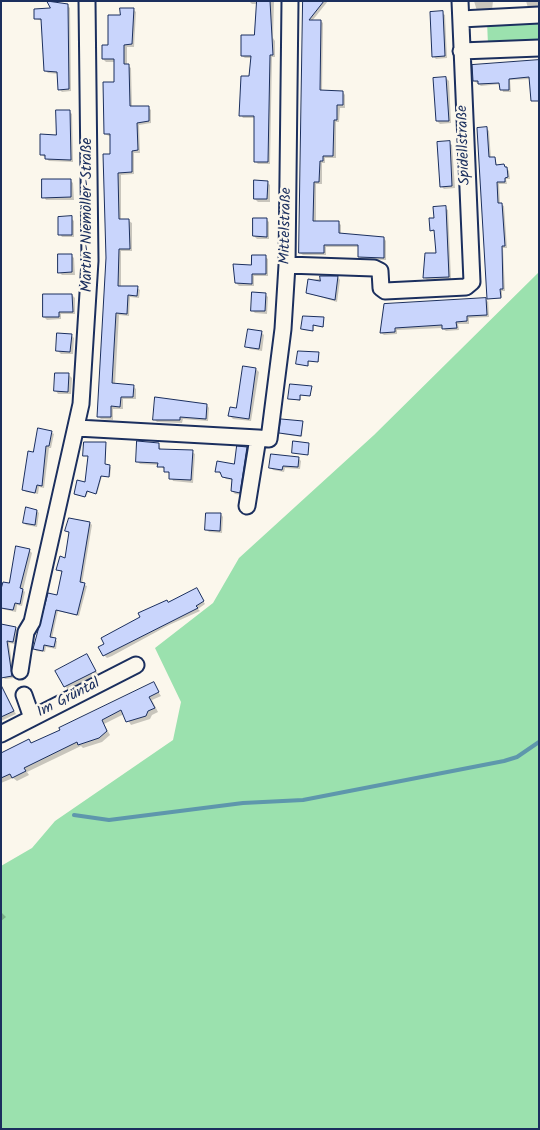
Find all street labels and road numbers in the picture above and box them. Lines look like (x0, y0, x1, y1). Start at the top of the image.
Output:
street label: Spidellstraße (455, 105, 475, 185)
street label: Martin-Niemöller-Straße (79, 138, 97, 292)
street label: Mittelstraße (277, 187, 297, 265)
street label: Im Grüntal (34, 675, 104, 723)

